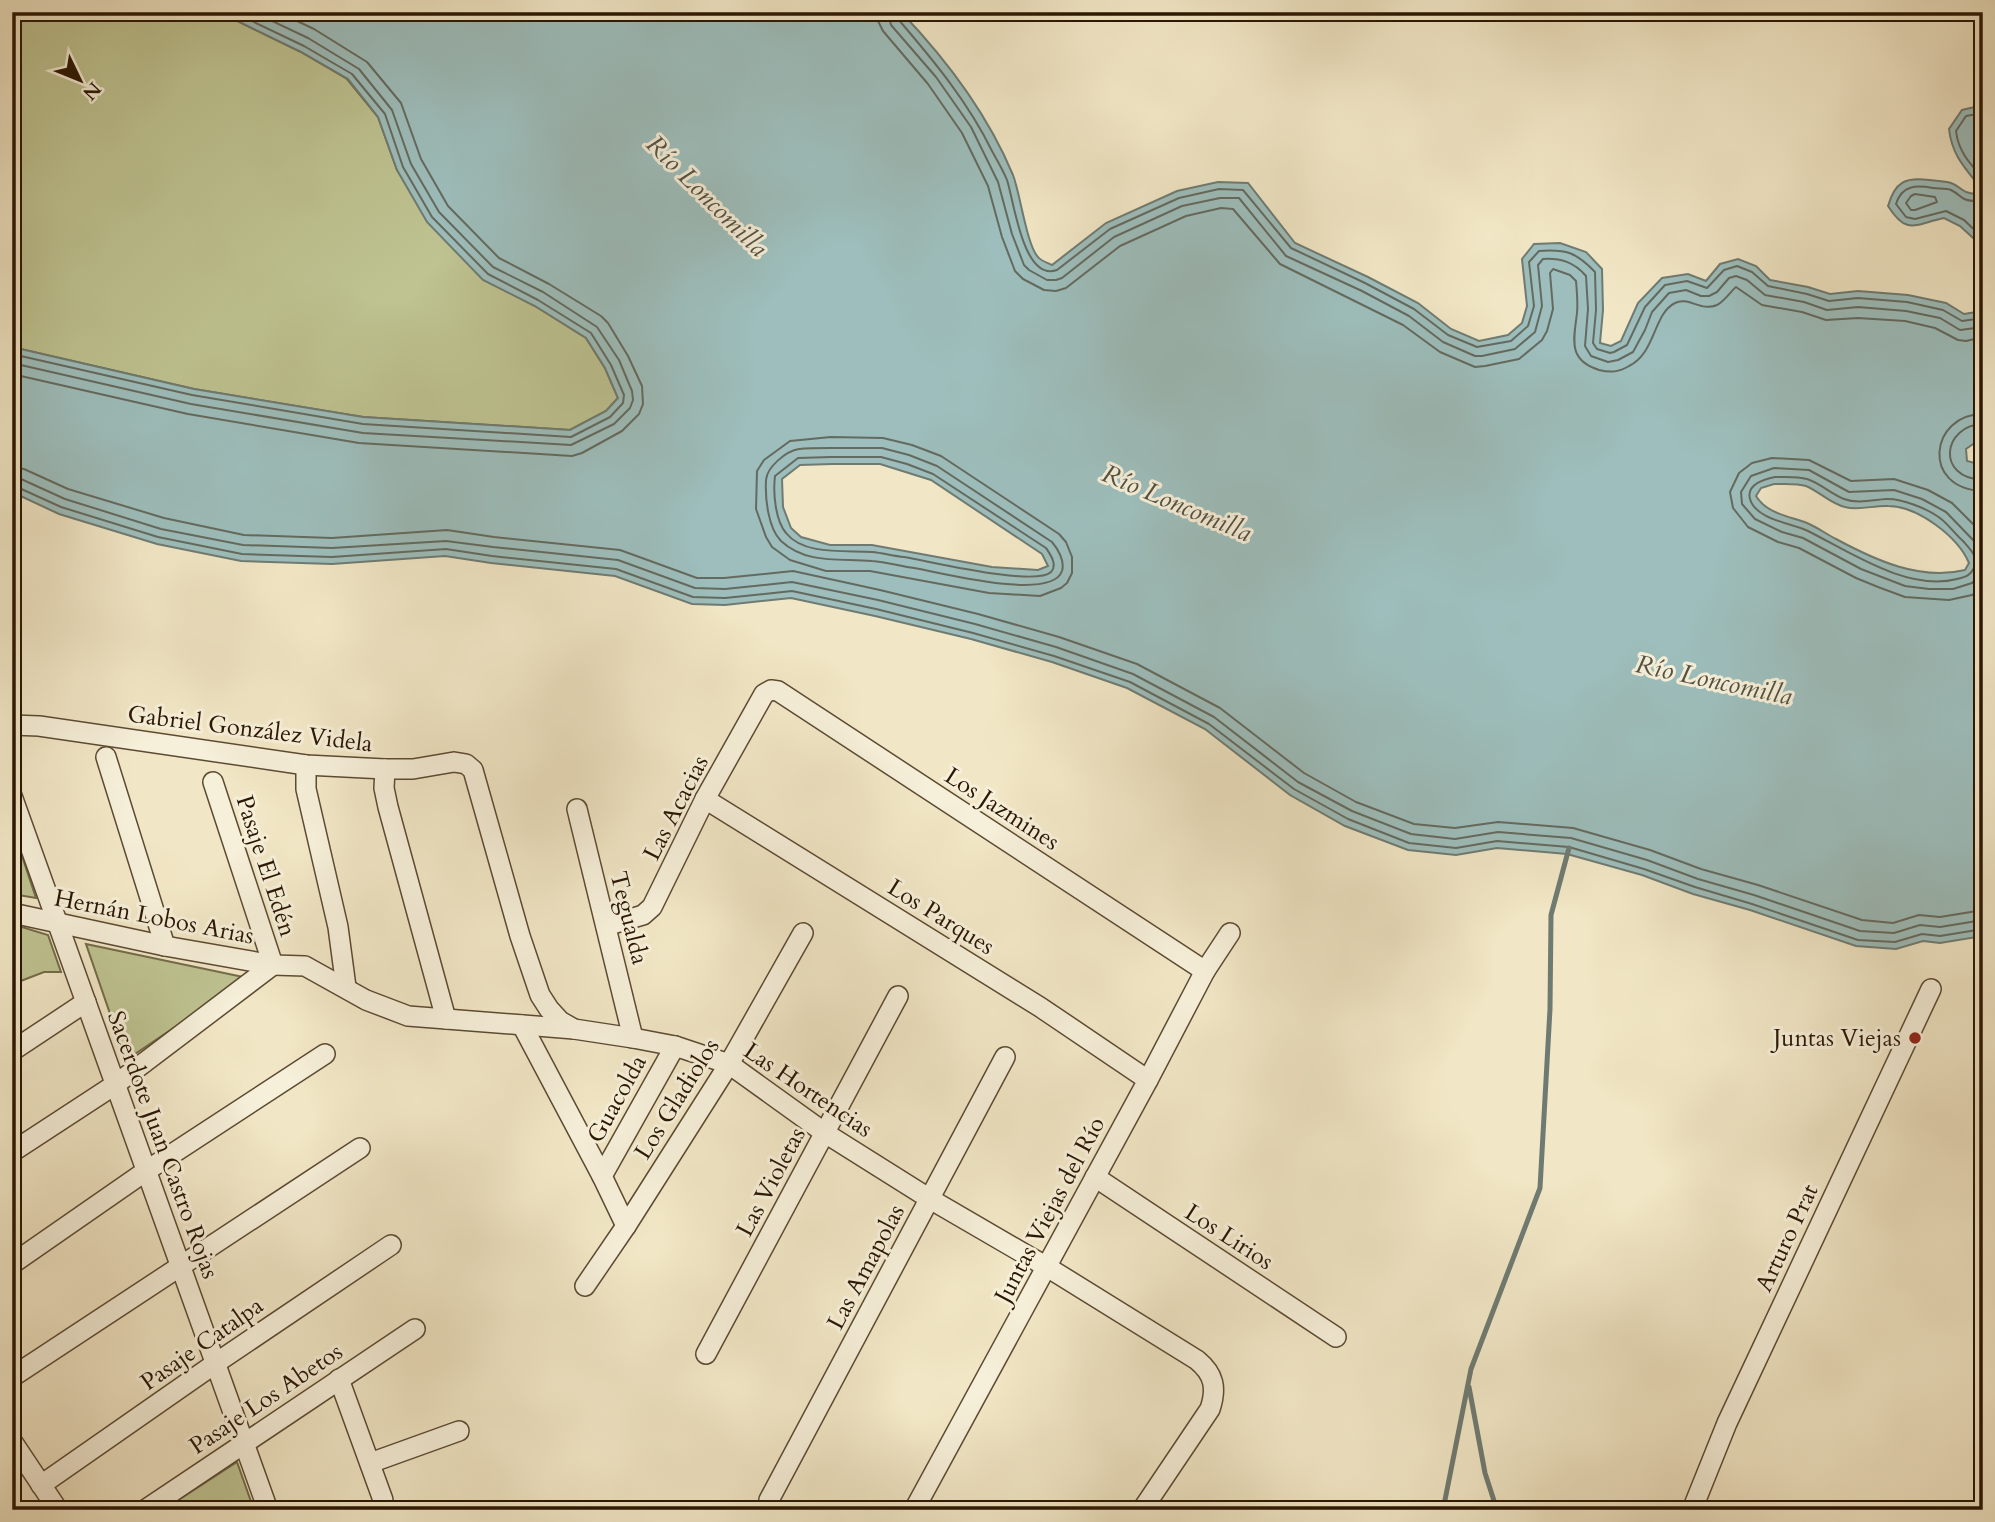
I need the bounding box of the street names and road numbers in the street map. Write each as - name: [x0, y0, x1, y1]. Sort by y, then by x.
- street label: Gabriel González Videla: [126, 698, 375, 760]
- street label: Las Acacias: [635, 750, 717, 866]
- street label: Los Jazmines: [938, 760, 1066, 858]
- street label: Pasaje El Edén: [228, 791, 304, 941]
- street label: Tegualda: [602, 868, 657, 969]
- street label: Los Parques: [881, 871, 1001, 963]
- street label: Hernán Lobos Arias: [51, 881, 257, 953]
- street label: Sacerdote Juan Castro Rojas: [99, 1007, 227, 1283]
- street label: Los Gladiolos: [627, 1032, 727, 1166]
- street label: Las Hortencias: [737, 1035, 879, 1145]
- street label: Guacolda: [579, 1049, 655, 1149]
- street label: Juntas Viejas del Río: [985, 1111, 1113, 1312]
- street label: Las Violetas: [728, 1121, 814, 1243]
- street label: Arturo Prat: [1748, 1178, 1827, 1297]
- street label: Los Lirios: [1178, 1196, 1280, 1278]
- street label: Las Amapolas: [819, 1199, 913, 1335]
- street label: Pasaje Catalpa: [134, 1289, 271, 1399]
- street label: Pasaje Los Abetos: [183, 1335, 349, 1463]

